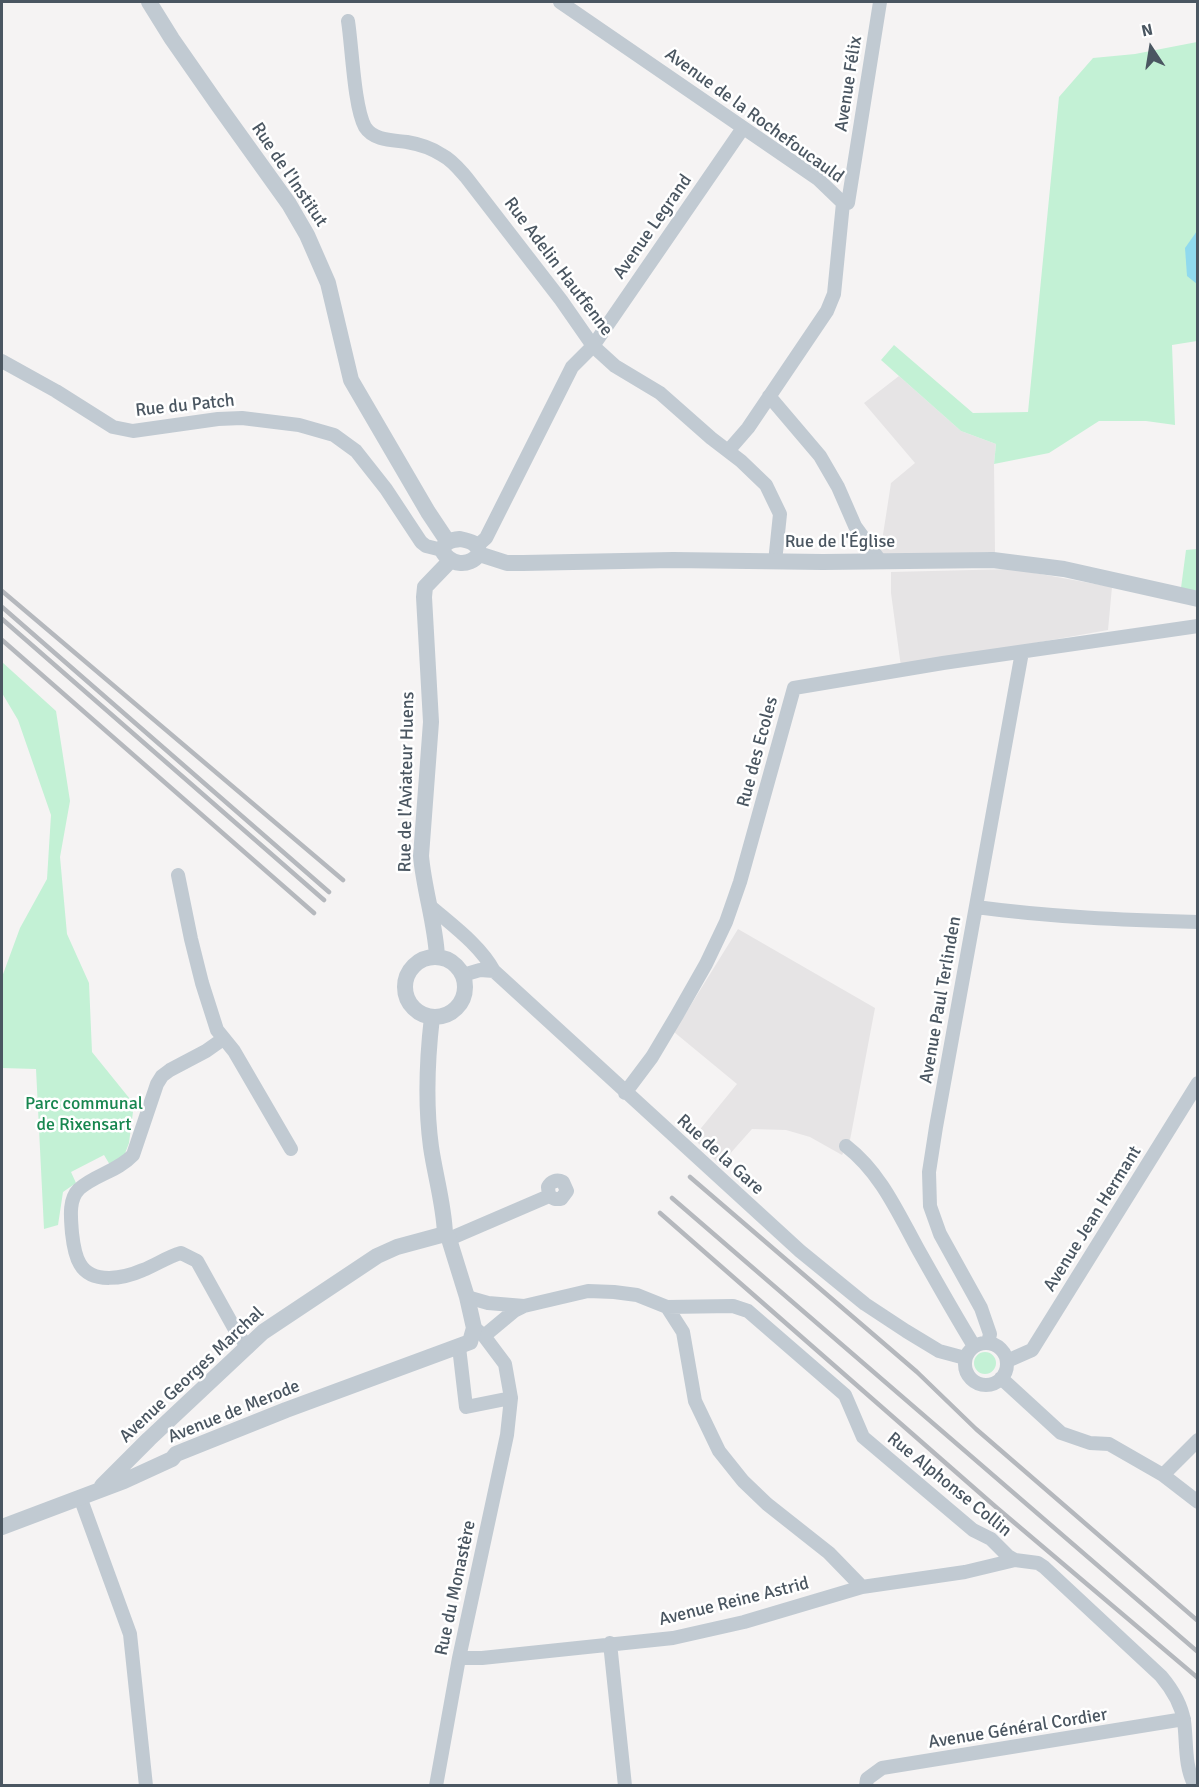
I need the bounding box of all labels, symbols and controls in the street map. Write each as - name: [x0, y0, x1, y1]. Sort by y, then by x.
- north arrow: [1121, 18, 1181, 78]
- text: N: [1140, 19, 1155, 41]
- street label: Avenue Félix: [831, 35, 867, 133]
- street label: Avenue de la Rochefoucauld: [660, 44, 848, 188]
- street label: Rue de l'Institut: [246, 119, 332, 231]
- street label: Avenue Legrand: [609, 171, 697, 283]
- street label: Rue Adelin Hautfenne: [499, 194, 617, 340]
- street label: Rue du Patch: [134, 390, 236, 422]
- street label: Rue de l'Église: [785, 531, 895, 553]
- street label: Rue de l'Aviateur Huens: [395, 691, 419, 873]
- street label: Rue des Ecoles: [733, 694, 783, 810]
- street label: Avenue Paul Terlinden: [916, 915, 966, 1085]
- park label: Parc communal de Rixensart: [25, 1093, 143, 1136]
- street label: Rue de la Gare: [672, 1110, 768, 1200]
- street label: Avenue Jean Hermant: [1039, 1142, 1147, 1296]
- street label: Avenue Georges Marchal: [115, 1302, 269, 1448]
- street label: Avenue de Merode: [165, 1376, 303, 1448]
- street label: Rue Alphonse Collin: [882, 1428, 1016, 1542]
- street label: Rue du Monastère: [431, 1518, 481, 1658]
- street label: Avenue Reine Astrid: [657, 1573, 811, 1631]
- street label: Avenue Général Cordier: [927, 1704, 1109, 1754]

